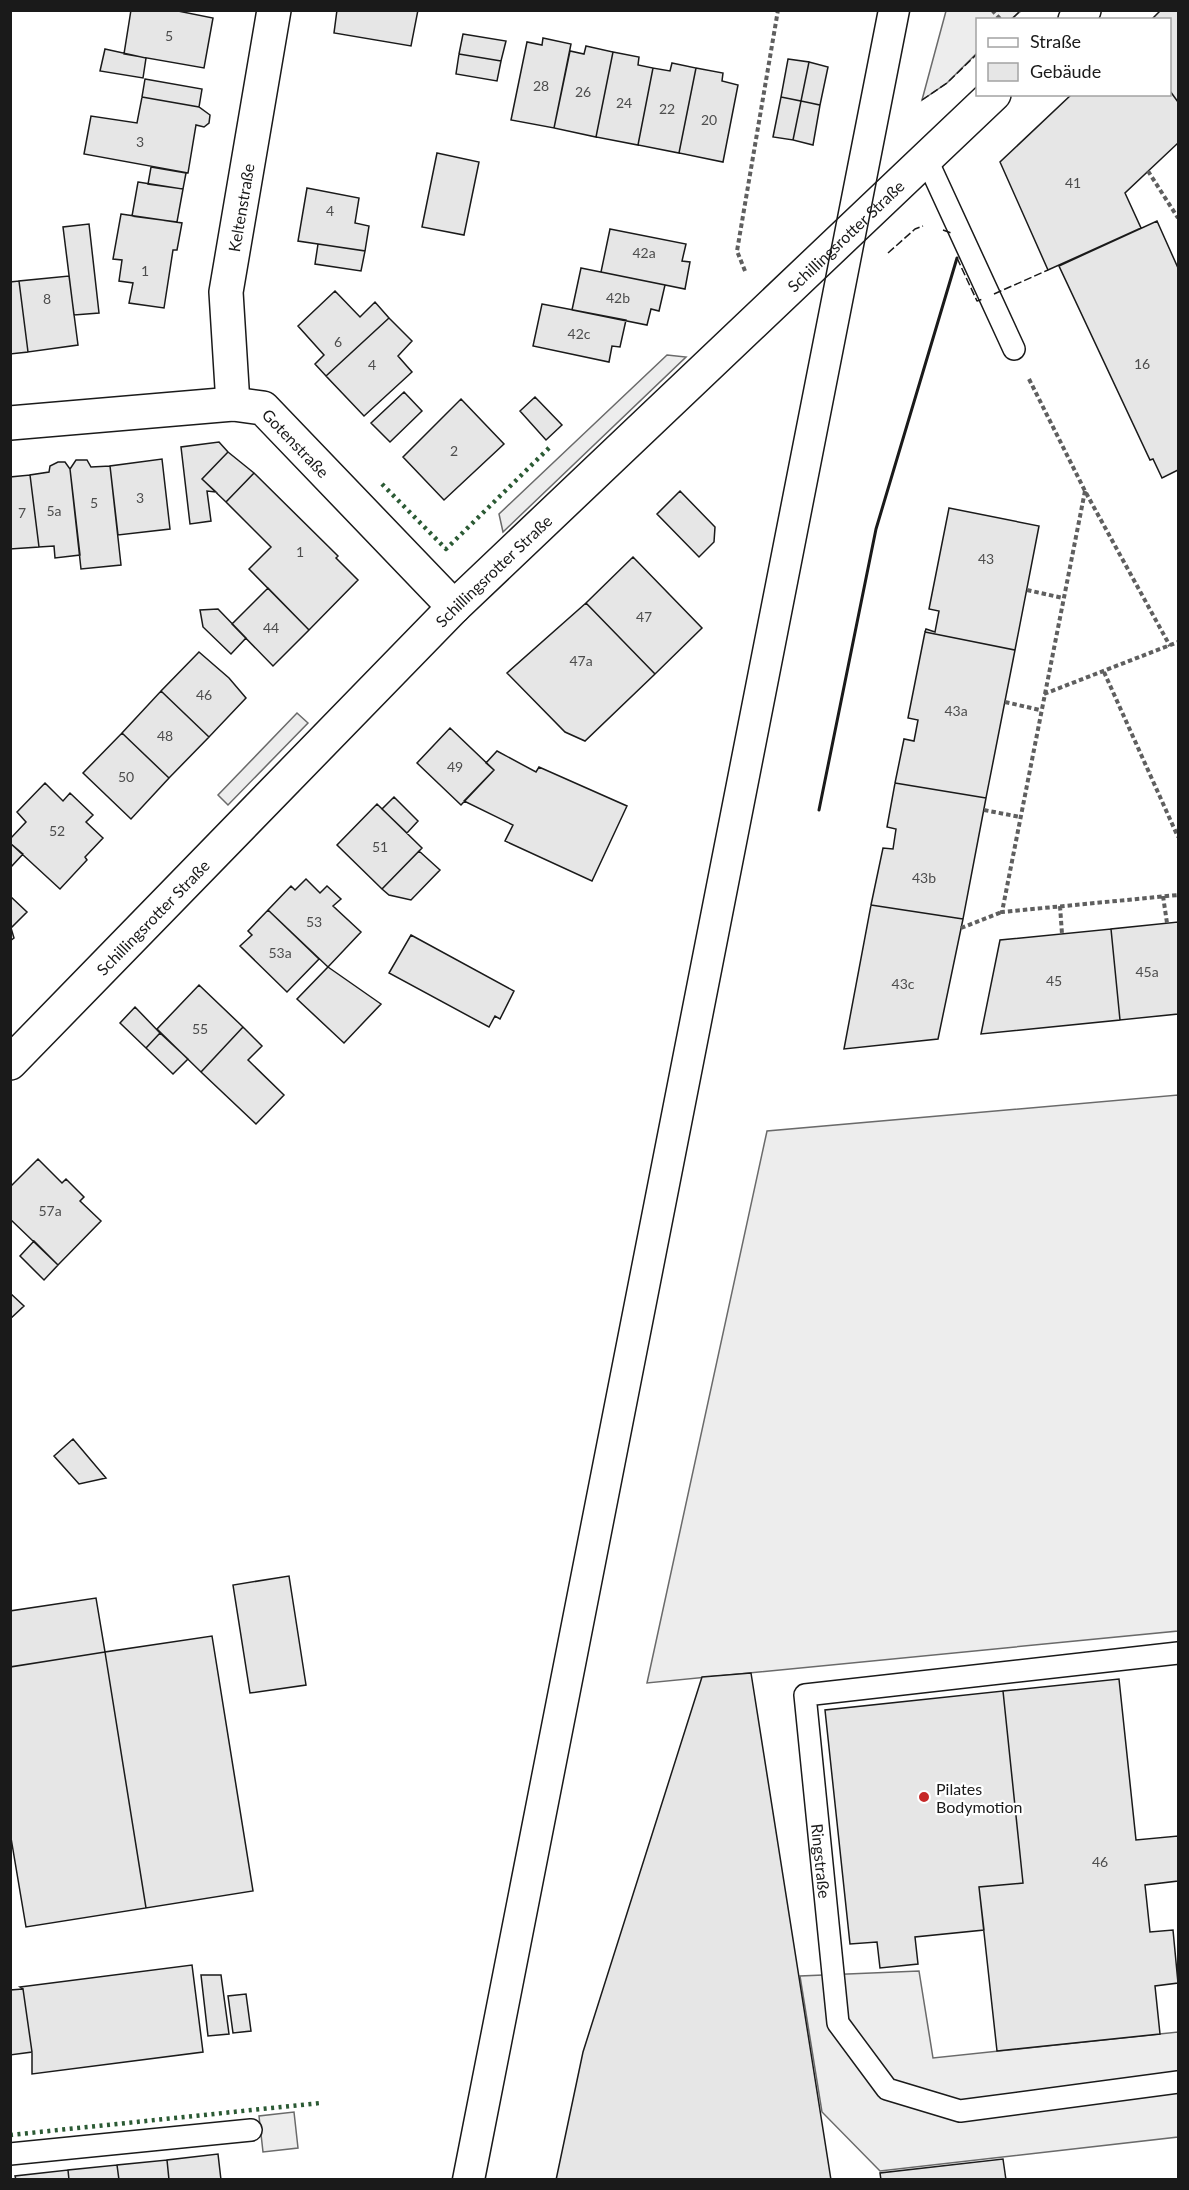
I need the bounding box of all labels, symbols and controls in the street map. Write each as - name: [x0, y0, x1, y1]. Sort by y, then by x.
- legend: [976, 18, 1171, 96]
- house number: 5: [165, 27, 173, 44]
- text: Straße: [1030, 30, 1081, 52]
- text: Gebäude: [1030, 60, 1101, 82]
- house number: 28: [533, 77, 549, 94]
- house number: 26: [575, 83, 591, 100]
- house number: 24: [616, 94, 632, 111]
- house number: 22: [659, 100, 675, 117]
- house number: 20: [701, 111, 717, 128]
- house number: 3: [136, 133, 144, 150]
- street label: Keltenstraße: [224, 162, 257, 253]
- house number: 41: [1065, 174, 1081, 191]
- street label: Schillingsrotter Straße: [783, 176, 907, 295]
- house number: 4: [326, 202, 334, 219]
- house number: 42a: [632, 244, 656, 261]
- house number: 1: [141, 262, 149, 279]
- house number: 42b: [606, 289, 630, 306]
- house number: 8: [43, 290, 51, 307]
- house number: 42c: [568, 325, 591, 342]
- house number: 6: [334, 333, 342, 350]
- house number: 16: [1134, 355, 1150, 372]
- house number: 4: [368, 356, 376, 373]
- street label: Gotenstraße: [259, 404, 333, 481]
- house number: 2: [450, 442, 458, 459]
- house number: 3: [136, 489, 144, 506]
- house number: 5: [90, 494, 98, 511]
- house number: 5a: [46, 502, 62, 519]
- house number: 7: [18, 504, 26, 521]
- street label: Schillingsrotter Straße: [431, 510, 555, 630]
- house number: 1: [296, 543, 304, 560]
- house number: 43: [978, 550, 994, 567]
- house number: 47: [636, 608, 652, 625]
- house number: 44: [263, 619, 279, 636]
- house number: 47a: [569, 652, 593, 669]
- house number: 46: [196, 686, 212, 703]
- house number: 43a: [944, 702, 968, 719]
- house number: 48: [157, 727, 173, 744]
- house number: 49: [447, 758, 463, 775]
- house number: 50: [118, 768, 134, 785]
- house number: 52: [49, 822, 65, 839]
- house number: 51: [372, 838, 388, 855]
- street label: Schillingsrotter Straße: [92, 855, 213, 978]
- house number: 43b: [912, 869, 936, 886]
- house number: 53: [306, 913, 322, 930]
- house number: 53a: [268, 944, 292, 961]
- house number: 45a: [1135, 963, 1159, 980]
- house number: 45: [1046, 972, 1062, 989]
- house number: 43c: [892, 975, 915, 992]
- house number: 55: [192, 1020, 208, 1037]
- house number: 57a: [38, 1202, 62, 1219]
- place label: Pilates Bodymotion: [936, 1779, 1022, 1816]
- marker: Pilates Bodymotion: [917, 1790, 931, 1804]
- street label: Ringstraße: [808, 1822, 835, 1899]
- house number: 46: [1092, 1853, 1108, 1870]

